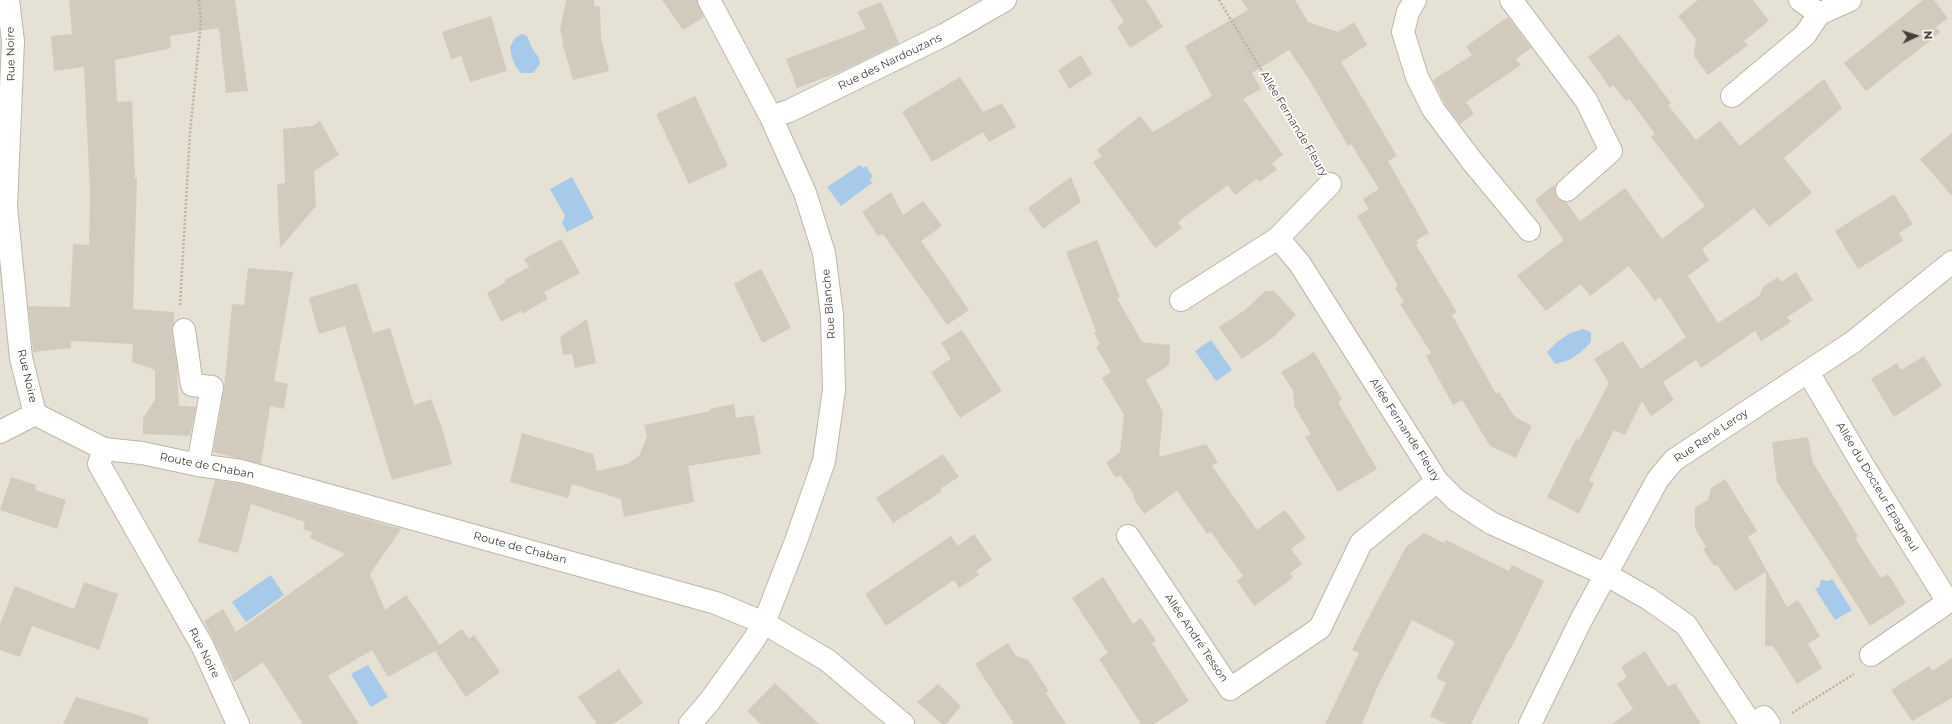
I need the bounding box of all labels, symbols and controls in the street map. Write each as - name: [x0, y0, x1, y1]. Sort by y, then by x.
- north arrow: [1896, 16, 1936, 56]
- street label: Rue Noire: [4, 27, 18, 81]
- text: N: [1921, 30, 1935, 40]
- street label: Rue des Nardouzans: [836, 31, 944, 93]
- street label: Allée Fernande Fleury: [1257, 69, 1331, 179]
- street label: Rue Blanche: [819, 268, 839, 340]
- street label: Rue Noire: [14, 348, 40, 404]
- street label: Allée Fernande Fleury: [1367, 376, 1443, 484]
- street label: Rue René Leroy: [1671, 406, 1751, 466]
- street label: Allée du Docteur Epagneul: [1833, 420, 1921, 554]
- street label: Route de Chaban: [159, 450, 255, 482]
- street label: Route de Chaban: [472, 529, 568, 567]
- street label: Allée André Tesson: [1161, 591, 1231, 685]
- street label: Rue Noire: [186, 626, 222, 680]

